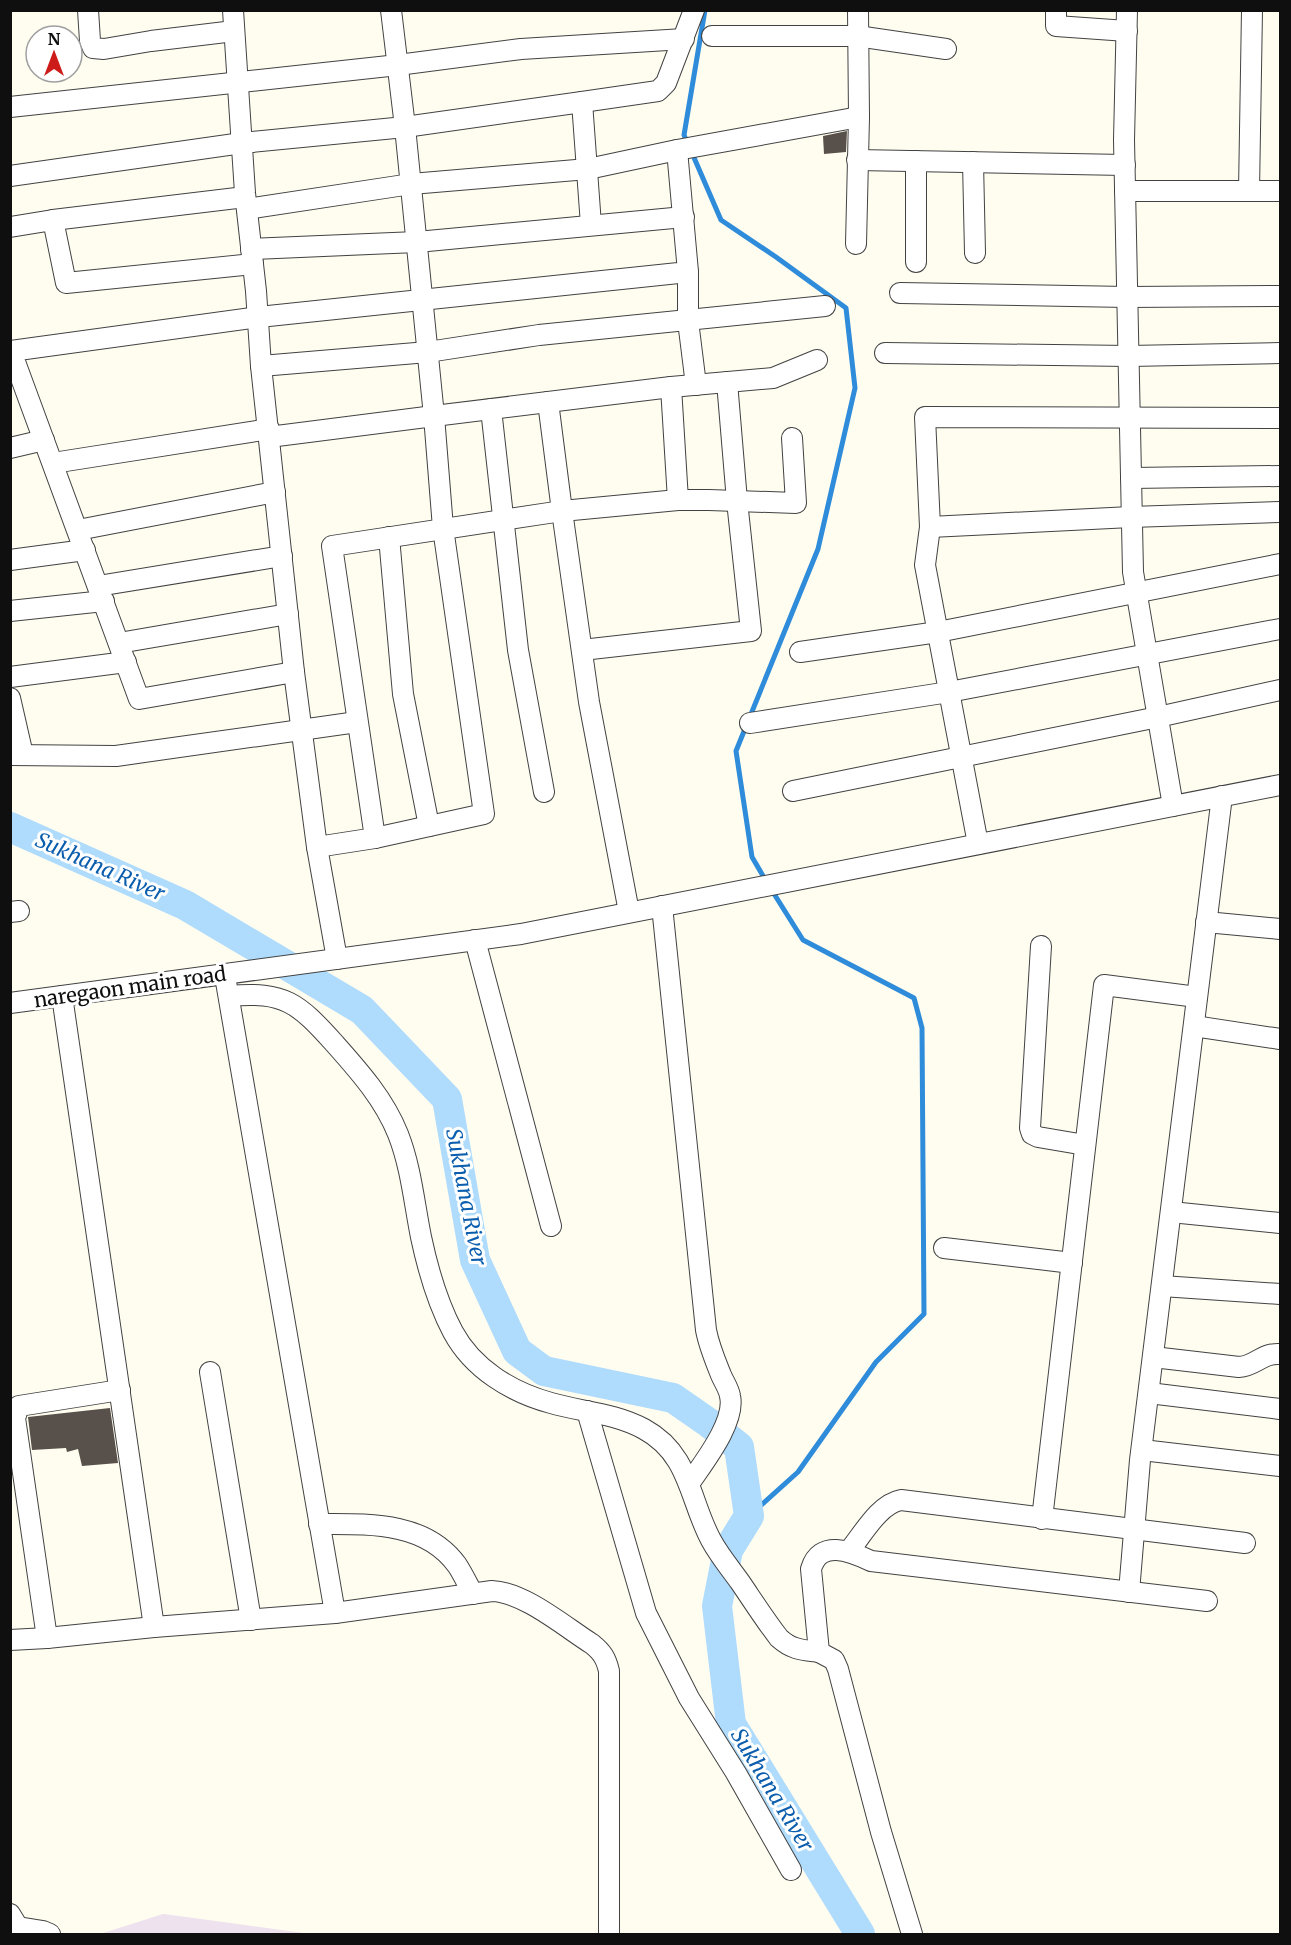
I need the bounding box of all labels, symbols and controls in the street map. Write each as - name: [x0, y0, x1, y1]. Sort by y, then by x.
- north arrow: [24, 24, 84, 84]
- text: N: [48, 29, 61, 49]
- water label: Sukhana River: [31, 826, 169, 907]
- street label: naregaon main road: [32, 961, 228, 1012]
- water label: Sukhana River: [440, 1126, 493, 1268]
- water label: Sukhana River: [725, 1723, 820, 1856]

